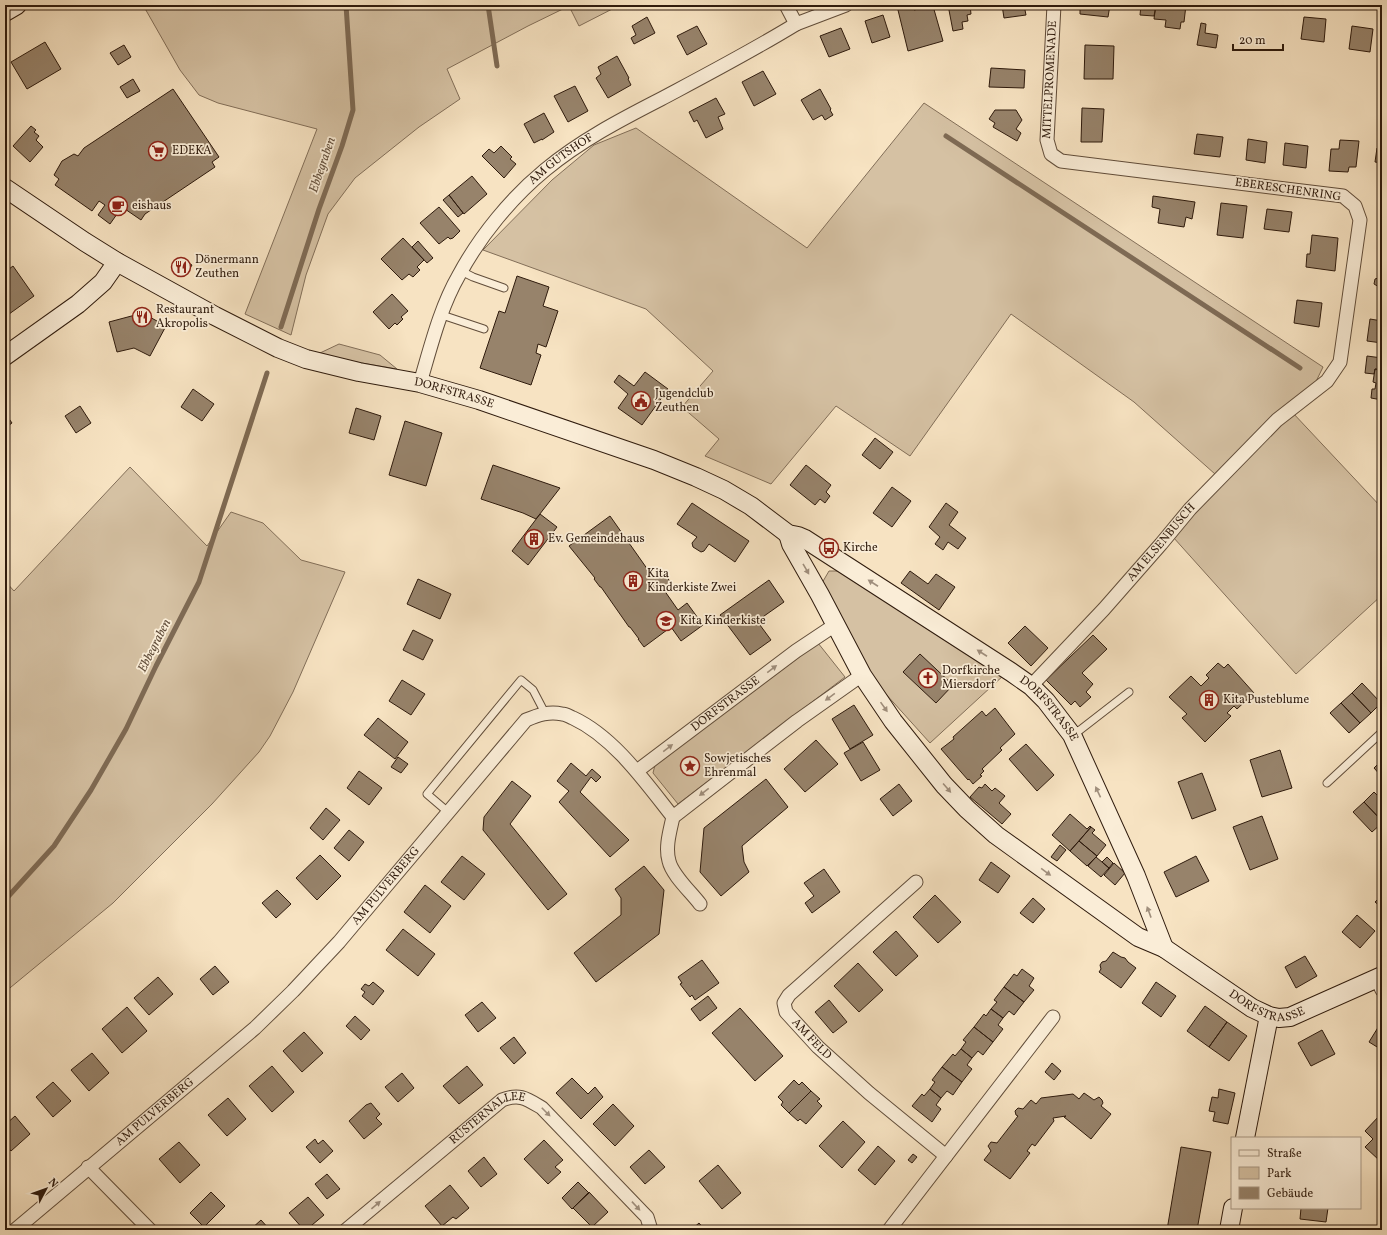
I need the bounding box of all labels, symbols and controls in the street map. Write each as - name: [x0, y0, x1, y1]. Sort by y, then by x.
- street label: MITTELPROMENADE: [1039, 20, 1061, 139]
- scale bar: [1233, 26, 1283, 52]
- text: 20 m: [1239, 33, 1266, 49]
- street label: AM GUTSHOF: [525, 130, 597, 188]
- water label: Ebbegraben: [305, 135, 341, 195]
- supermarket icon: EDEKA: [147, 140, 169, 162]
- place label: EDEKA: [172, 143, 212, 159]
- street label: EBERESCHENRING: [1234, 175, 1342, 205]
- cafe icon: eishaus: [107, 195, 129, 217]
- place label: eishaus: [132, 198, 171, 214]
- place label: Dönermann Zeuthen: [195, 252, 259, 282]
- restaurant icon: Dönermann Zeuthen: [170, 256, 192, 278]
- place label: Restaurant Akropolis: [156, 302, 214, 332]
- restaurant icon: Restaurant Akropolis: [131, 306, 153, 328]
- street label: DORFSTRASSE: [413, 374, 496, 413]
- place label: Jugendclub Zeuthen: [655, 386, 714, 416]
- public building icon: Jugendclub Zeuthen: [630, 390, 652, 412]
- street label: AM ELSENBUSCH: [1124, 500, 1199, 585]
- building icon: Ev. Gemeindehaus: [523, 528, 545, 550]
- place label: Ev. Gemeindehaus: [548, 531, 645, 547]
- bus stop icon: Kirche: [818, 537, 840, 559]
- place label: Kirche: [843, 540, 878, 556]
- one-way arrow: [802, 563, 809, 575]
- place label: Kita Kinderkiste Zwei: [647, 566, 737, 596]
- building icon: Kita Kinderkiste Zwei: [622, 570, 644, 592]
- one-way arrow: [867, 579, 879, 586]
- school or university icon: Kita Kinderkiste: [655, 610, 677, 632]
- place label: Kita Kinderkiste: [680, 613, 766, 629]
- water label: Ebbegraben: [134, 616, 176, 676]
- one-way arrow: [976, 650, 988, 657]
- place label: Dorfkirche Miersdorf: [942, 663, 1000, 693]
- one-way arrow: [766, 665, 777, 673]
- church icon: Dorfkirche Miersdorf: [917, 667, 939, 689]
- street label: DORFSTRASSE: [1016, 672, 1082, 744]
- street label: DORFSTRASSE: [688, 673, 763, 735]
- building icon: Kita Pusteblume: [1198, 689, 1220, 711]
- place label: Kita Pusteblume: [1223, 692, 1309, 708]
- one-way arrow: [825, 693, 835, 701]
- one-way arrow: [880, 702, 888, 712]
- one-way arrow: [662, 743, 673, 752]
- place label: Sowjetisches Ehrenmal: [704, 751, 771, 781]
- place icon: Sowjetisches Ehrenmal: [679, 755, 701, 777]
- one-way arrow: [943, 783, 952, 794]
- one-way arrow: [1095, 786, 1101, 798]
- one-way arrow: [699, 788, 709, 797]
- street label: AM PULVERBERG: [348, 843, 424, 929]
- one-way arrow: [1041, 868, 1052, 876]
- one-way arrow: [1146, 905, 1152, 917]
- street label: DORFSTRASSE: [1225, 986, 1308, 1026]
- street label: AM FELD: [788, 1015, 835, 1064]
- street label: AM PULVERBERG: [112, 1074, 198, 1150]
- street label: RÜSTERNALLEE: [446, 1089, 527, 1148]
- one-way arrow: [541, 1107, 551, 1117]
- legend: [1231, 1137, 1361, 1209]
- text: Straße: [1267, 1146, 1302, 1162]
- text: Park: [1267, 1166, 1292, 1182]
- north arrow: [26, 1169, 66, 1209]
- text: N: [44, 1175, 61, 1191]
- text: Gebäude: [1267, 1186, 1314, 1202]
- one-way arrow: [370, 1201, 381, 1210]
- one-way arrow: [631, 1201, 641, 1211]

